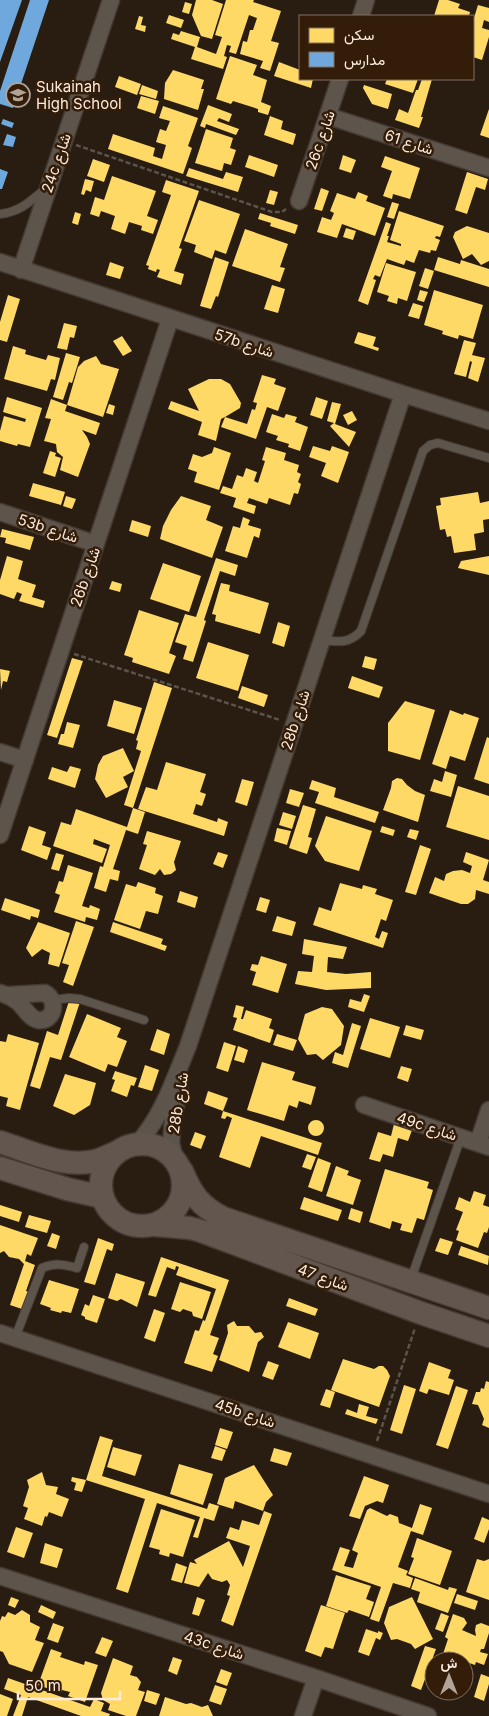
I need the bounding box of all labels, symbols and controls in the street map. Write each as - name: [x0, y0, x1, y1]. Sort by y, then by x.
- legend: [299, 15, 474, 80]
- text: سكن: [344, 25, 374, 45]
- text: مدارس: [344, 50, 385, 70]
- place label: Sukainah High School: [36, 77, 122, 113]
- school or university icon: Sukainah High School: [5, 82, 31, 108]
- street label: 26c شارع: [301, 108, 341, 173]
- street label: شارع 61: [382, 125, 436, 161]
- street label: 24c شارع: [37, 131, 77, 196]
- street label: 57b شارع: [211, 325, 276, 363]
- street label: 53b شارع: [15, 509, 81, 549]
- street label: 26b شارع: [66, 544, 106, 610]
- street label: 28b شارع: [276, 687, 316, 753]
- street label: 28b شارع: [164, 1071, 194, 1135]
- street label: 49c شارع: [394, 1107, 460, 1147]
- street label: شارع 47: [294, 1259, 351, 1297]
- street label: 45b شارع: [212, 1394, 278, 1434]
- street label: 43c شارع: [181, 1626, 247, 1666]
- north arrow: [424, 1651, 474, 1701]
- text: ش: [441, 1654, 458, 1672]
- scale bar: [18, 1668, 120, 1700]
- text: 50 m: [25, 1676, 61, 1695]

